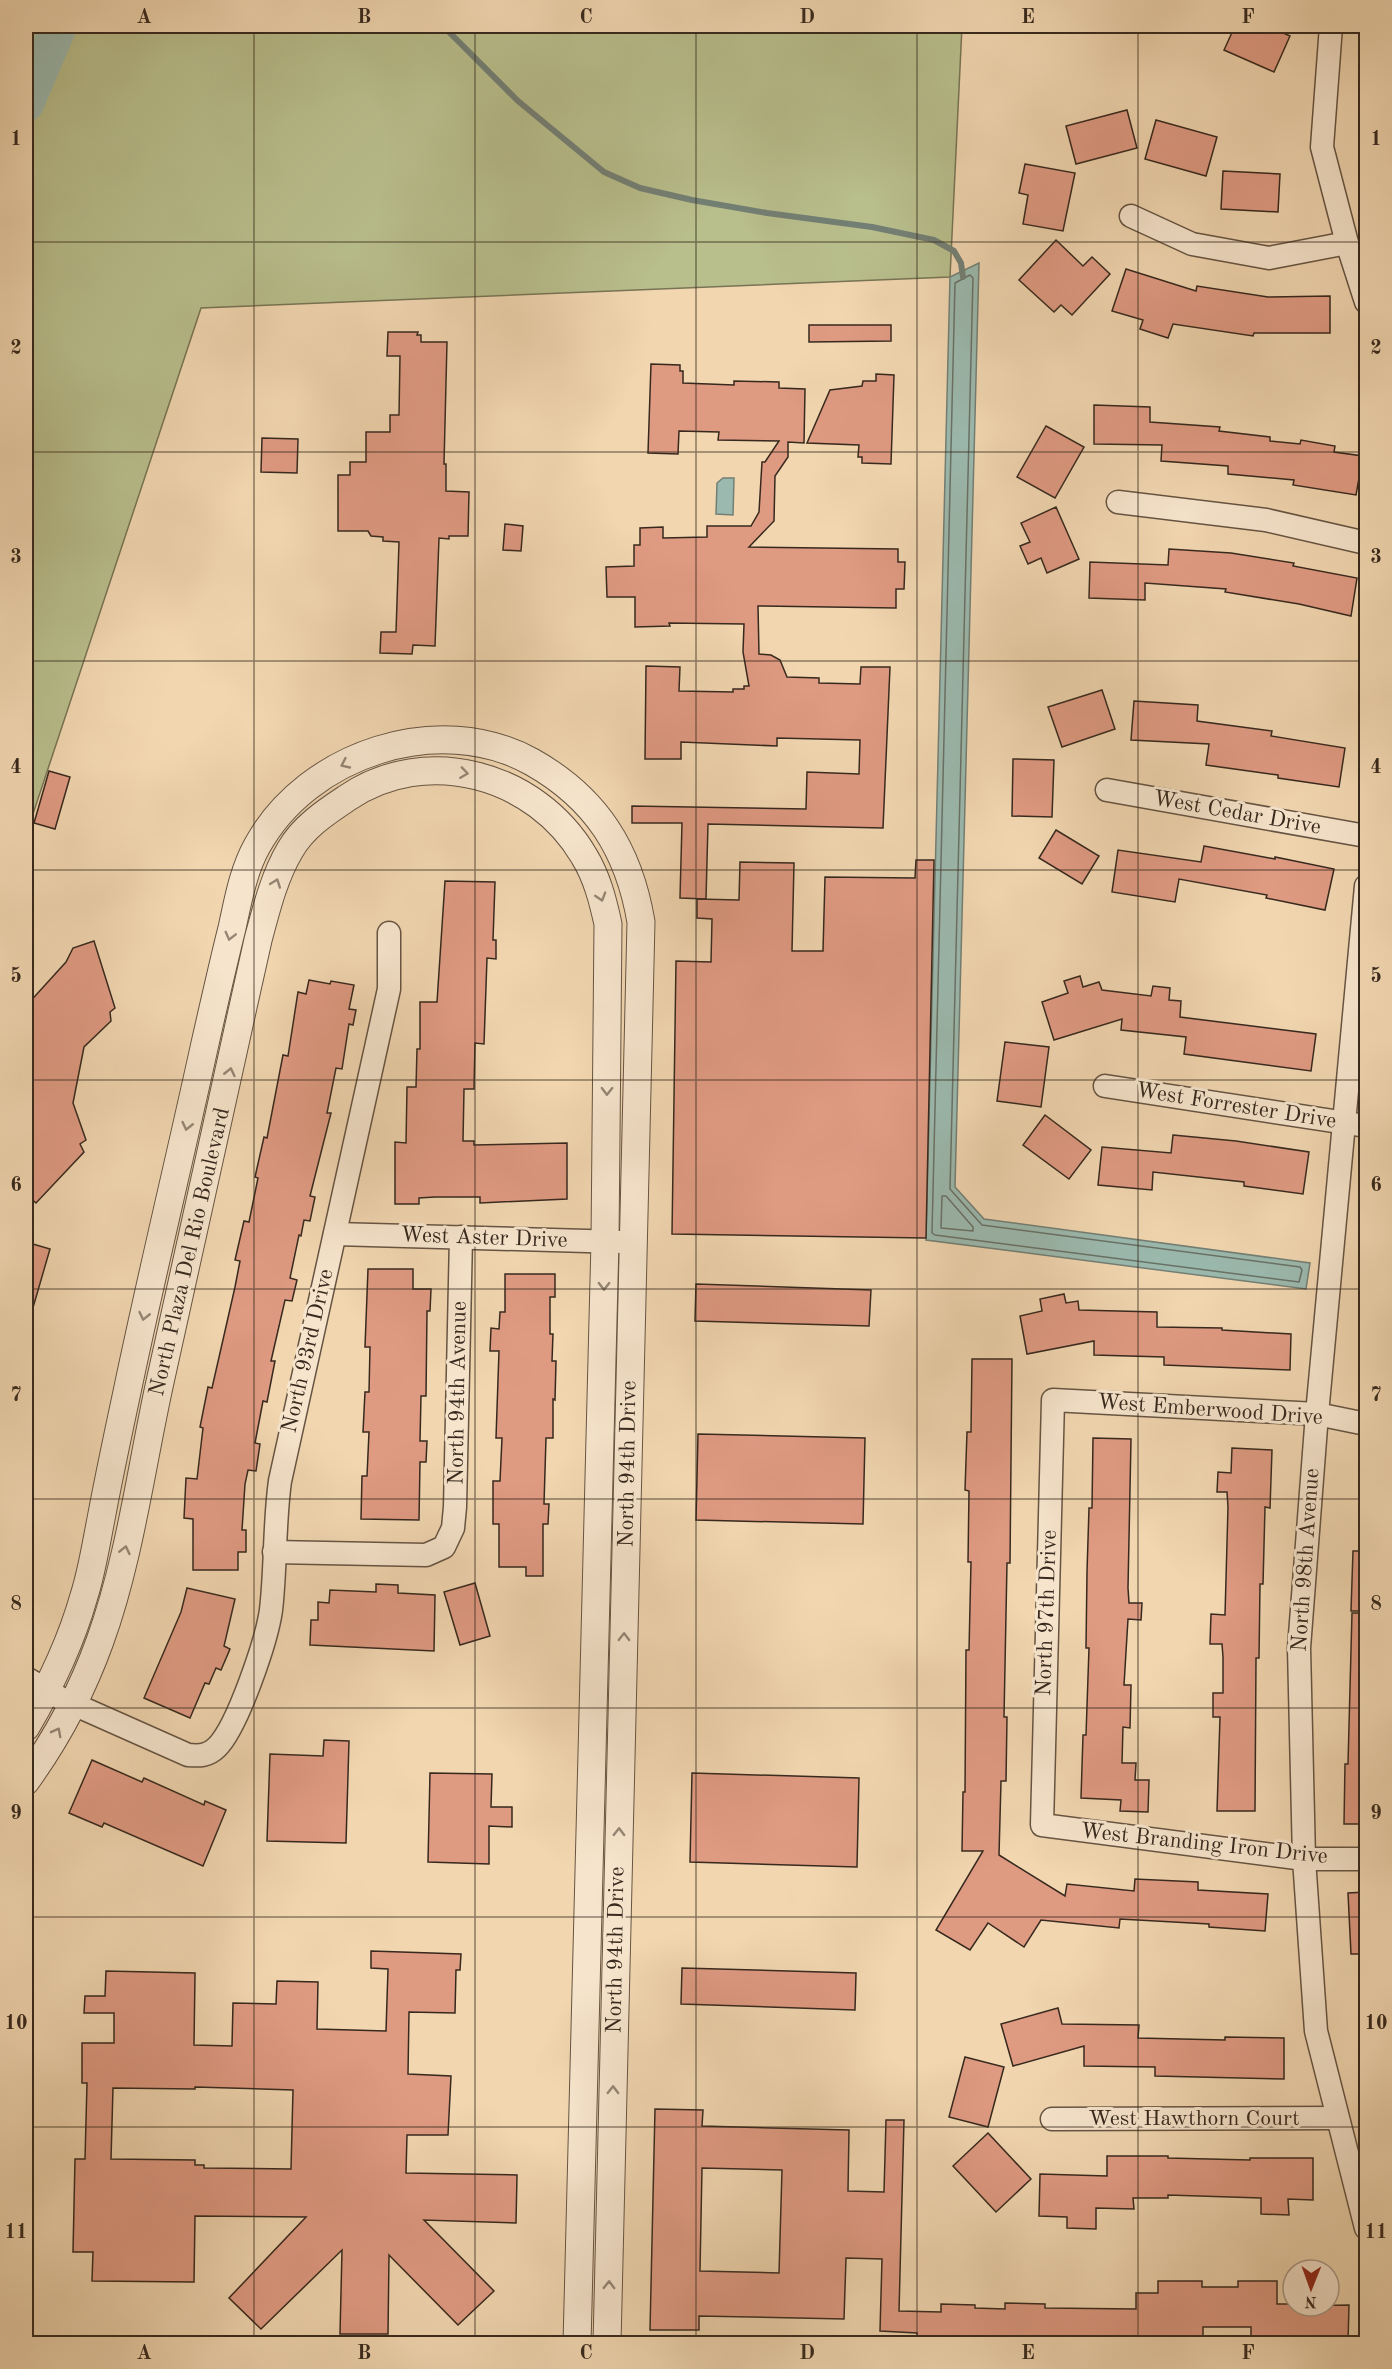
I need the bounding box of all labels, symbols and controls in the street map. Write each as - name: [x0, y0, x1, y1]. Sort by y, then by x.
- text: A: [136, 8, 152, 28]
- text: B: [357, 8, 371, 28]
- text: C: [579, 8, 593, 28]
- text: D: [799, 8, 815, 28]
- text: E: [1021, 8, 1035, 28]
- text: F: [1241, 8, 1255, 28]
- text: 1: [10, 130, 22, 150]
- text: 1: [1370, 130, 1382, 150]
- text: 2: [10, 339, 22, 359]
- text: 2: [1370, 339, 1382, 359]
- text: 3: [10, 548, 22, 568]
- text: 3: [1370, 548, 1382, 568]
- one-way arrow: [341, 757, 352, 769]
- text: 4: [10, 758, 22, 778]
- text: 4: [1370, 758, 1382, 778]
- one-way arrow: [460, 766, 469, 779]
- street label: West Cedar Drive: [1151, 787, 1323, 839]
- one-way arrow: [268, 878, 281, 889]
- one-way arrow: [594, 891, 606, 902]
- one-way arrow: [224, 930, 237, 940]
- text: 5: [10, 966, 22, 987]
- text: 5: [1370, 966, 1382, 987]
- one-way arrow: [222, 1067, 235, 1077]
- street label: West Forrester Drive: [1134, 1079, 1338, 1133]
- one-way arrow: [600, 1086, 613, 1095]
- street label: North Plaza Del Rio Boulevard: [146, 1106, 234, 1398]
- one-way arrow: [181, 1120, 194, 1130]
- text: 6: [10, 1176, 22, 1196]
- text: 6: [1370, 1176, 1382, 1196]
- street label: West Aster Drive: [400, 1224, 568, 1252]
- street label: North 93rd Drive: [278, 1267, 338, 1435]
- one-way arrow: [597, 1281, 610, 1290]
- street label: North 94th Avenue: [445, 1301, 471, 1485]
- one-way arrow: [139, 1311, 152, 1321]
- street label: North 94th Drive: [616, 1380, 640, 1548]
- text: 7: [10, 1386, 22, 1406]
- text: 7: [1370, 1386, 1382, 1406]
- street label: West Emberwood Drive: [1096, 1391, 1324, 1429]
- street label: North 98th Avenue: [1289, 1467, 1323, 1653]
- street label: North 97th Drive: [1033, 1529, 1061, 1697]
- one-way arrow: [117, 1545, 130, 1555]
- text: 8: [10, 1595, 22, 1615]
- text: 8: [1370, 1595, 1382, 1615]
- one-way arrow: [618, 1633, 630, 1642]
- one-way arrow: [50, 1727, 61, 1738]
- text: 9: [10, 1804, 22, 1824]
- text: 9: [1370, 1804, 1382, 1824]
- street label: West Branding Iron Drive: [1079, 1820, 1329, 1868]
- one-way arrow: [613, 1828, 625, 1837]
- street label: North 94th Drive: [604, 1866, 628, 2034]
- text: 10: [4, 2014, 28, 2034]
- text: 10: [1364, 2014, 1388, 2034]
- one-way arrow: [607, 2086, 620, 2095]
- street label: West Hawthorn Court: [1088, 2108, 1300, 2130]
- text: 11: [4, 2223, 28, 2243]
- text: 11: [1364, 2223, 1388, 2243]
- north arrow: [1281, 2258, 1341, 2318]
- one-way arrow: [602, 2281, 615, 2290]
- text: N: [1304, 2293, 1317, 2309]
- text: A: [136, 2344, 152, 2364]
- text: B: [357, 2344, 371, 2364]
- text: C: [579, 2344, 593, 2364]
- text: D: [799, 2344, 815, 2364]
- text: E: [1021, 2344, 1035, 2364]
- text: F: [1241, 2344, 1255, 2364]

